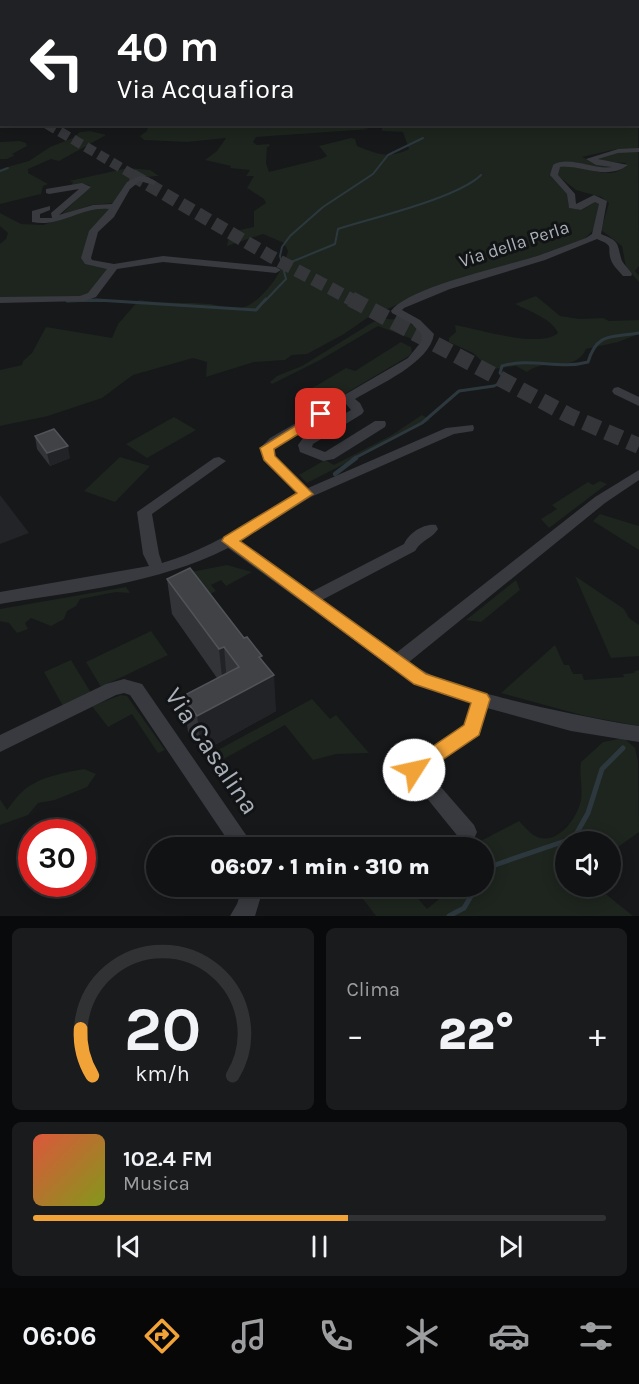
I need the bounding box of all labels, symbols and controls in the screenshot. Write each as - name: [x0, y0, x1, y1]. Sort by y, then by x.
- text: 40 m: [117, 22, 219, 72]
- icon: left: [18, 24, 96, 102]
- text: Via Acquafiora: [117, 73, 295, 105]
- street label: Via della Perla: [456, 216, 572, 272]
- pin: [295, 388, 346, 439]
- icon: arrive: [304, 397, 337, 430]
- street label: Via Casalina: [158, 682, 266, 820]
- position arrow: [382, 738, 446, 802]
- speed limit sign: 30: [18, 819, 96, 897]
- map controls: [555, 831, 621, 897]
- button: sound: [555, 831, 621, 897]
- text: 06:07 · 1 min · 310 m: [210, 854, 430, 880]
- text: Clima: [347, 978, 400, 1001]
- text: 20: [124, 993, 201, 1066]
- text: 22°: [438, 1008, 515, 1060]
- text: −: [347, 1016, 364, 1054]
- text: +: [589, 1016, 606, 1054]
- text: km/h: [136, 1061, 190, 1086]
- text: 102.4 FM: [123, 1146, 213, 1172]
- text: Musica: [123, 1172, 190, 1195]
- icon: previous: [112, 1230, 145, 1263]
- icon: pause: [303, 1230, 336, 1263]
- icon: next: [494, 1230, 527, 1263]
- icon: directions: [141, 1315, 183, 1357]
- icon: music: [228, 1315, 270, 1357]
- icon: phone: [315, 1315, 357, 1357]
- icon: climate: [401, 1315, 443, 1357]
- icon: car: [488, 1315, 530, 1357]
- icon: filters: [575, 1315, 617, 1357]
- text: 06:06: [22, 1320, 97, 1352]

